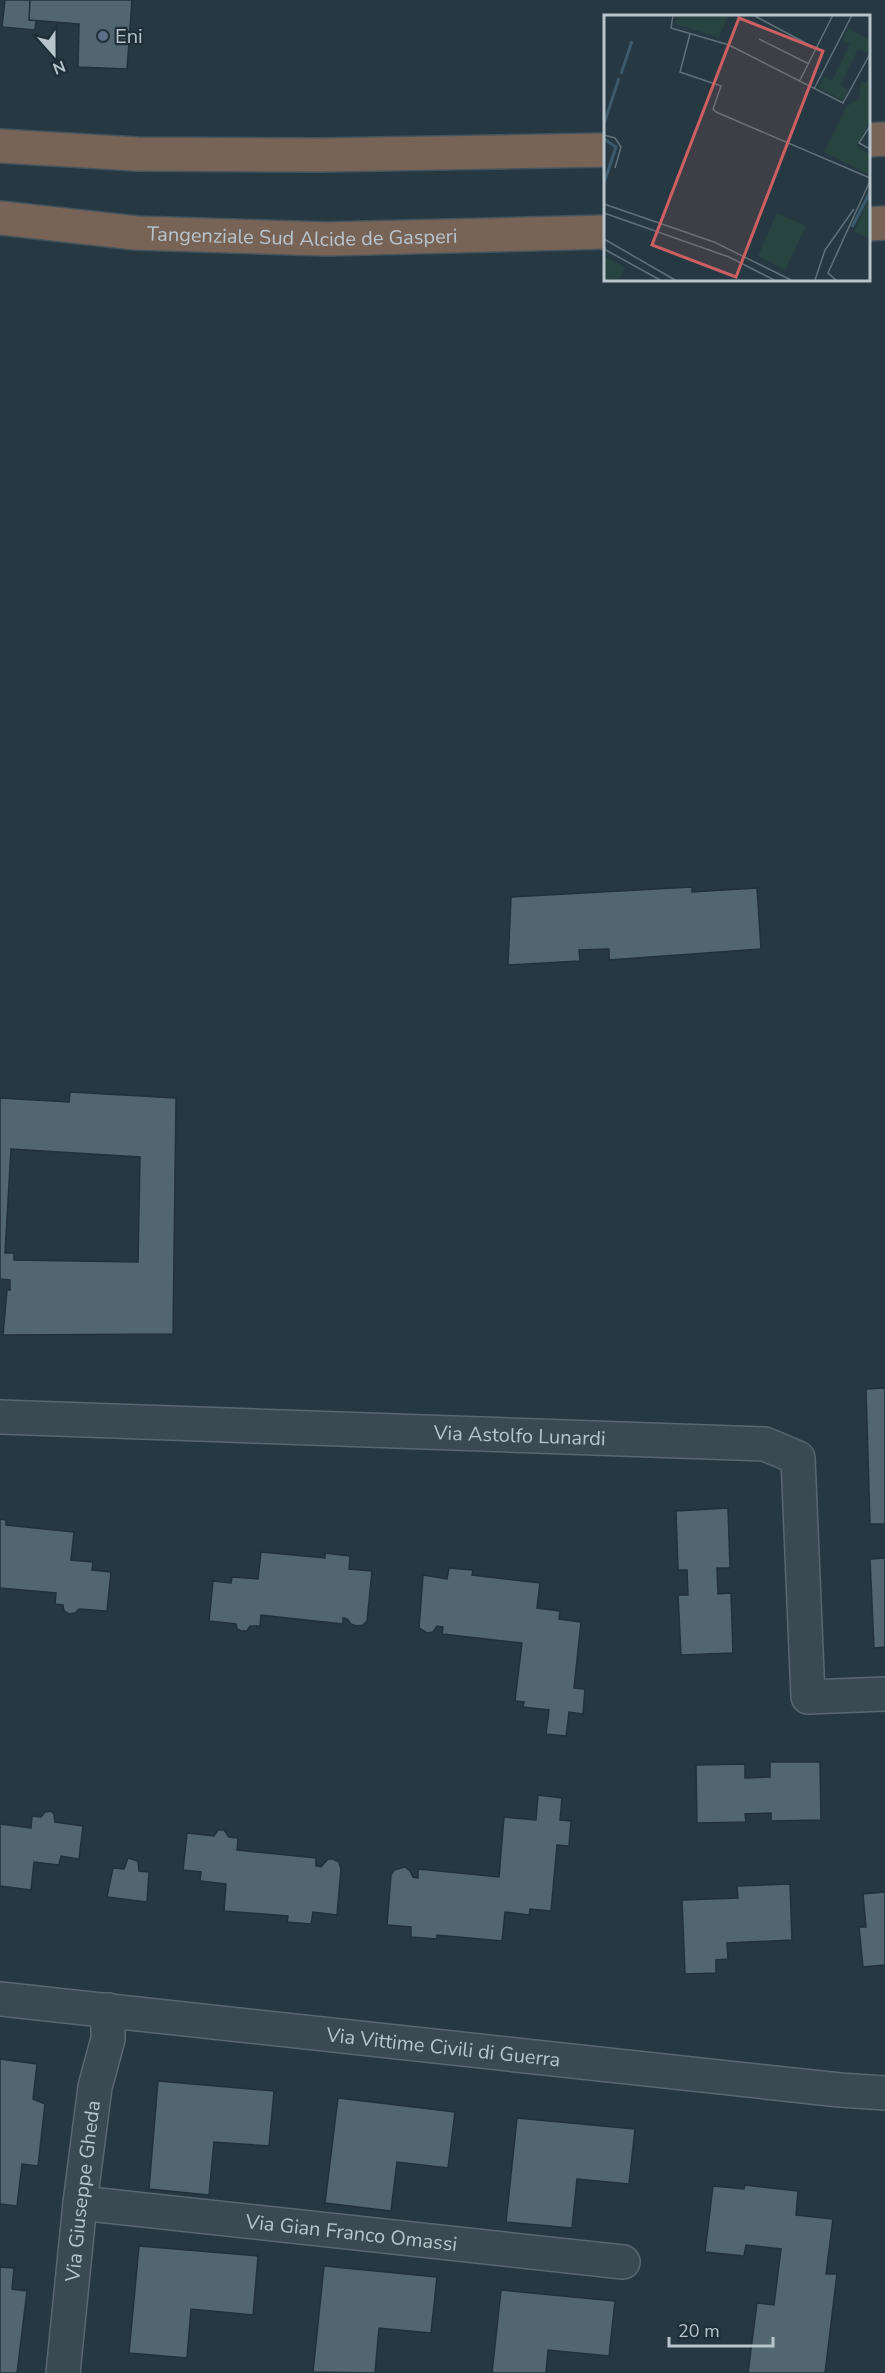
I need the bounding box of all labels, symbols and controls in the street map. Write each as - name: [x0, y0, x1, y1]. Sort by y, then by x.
- inset map: [604, 15, 870, 280]
- place label: Eni: [115, 23, 143, 50]
- north arrow: [24, 24, 84, 84]
- marker: Eni: [96, 29, 110, 43]
- text: N: [49, 55, 69, 79]
- street label: Tangenziale Sud Alcide de Gasperi: [146, 220, 458, 253]
- street label: Via Astolfo Lunardi: [432, 1419, 606, 1452]
- street label: Via Vittime Civili di Guerra: [324, 2021, 562, 2073]
- street label: Via Giuseppe Gheda: [59, 2099, 107, 2284]
- street label: Via Gian Franco Omassi: [243, 2207, 459, 2257]
- scale bar: [669, 2310, 772, 2348]
- text: 20 m: [678, 2319, 720, 2343]

